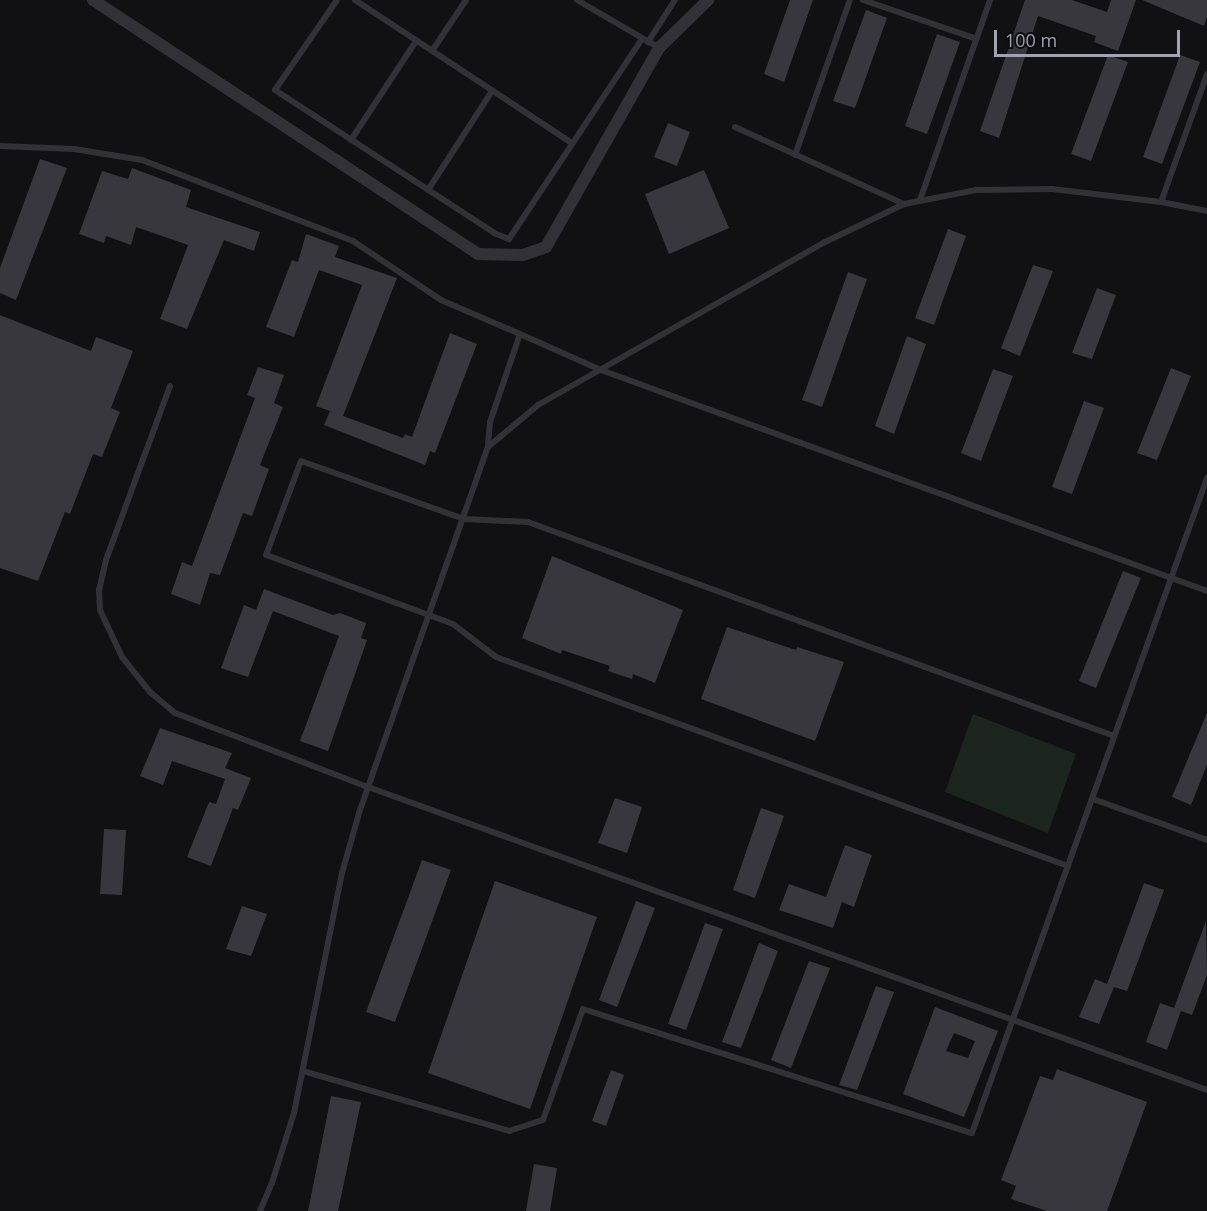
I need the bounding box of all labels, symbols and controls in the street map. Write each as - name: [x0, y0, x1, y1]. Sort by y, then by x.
- scale bar: [997, 18, 1183, 56]
- text: 100 m: [1005, 28, 1057, 52]

